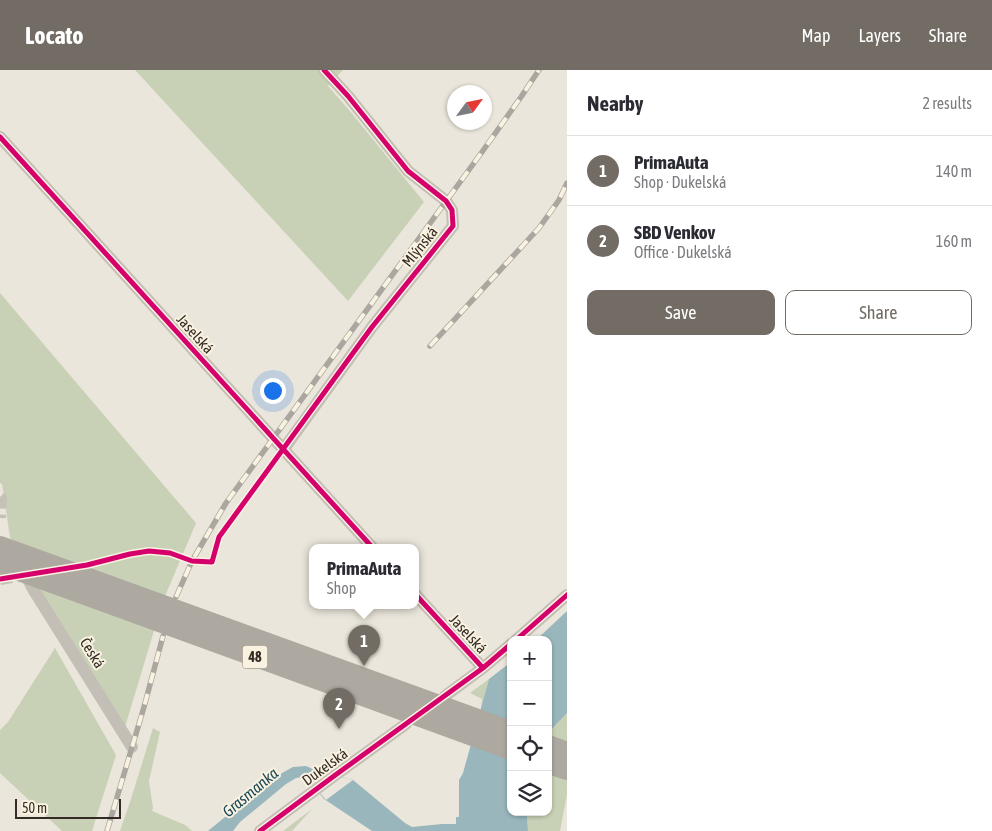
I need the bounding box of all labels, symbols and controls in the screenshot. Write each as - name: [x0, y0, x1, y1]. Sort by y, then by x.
- text: Locato: [25, 22, 84, 49]
- text: Map: [801, 25, 830, 46]
- text: Layers: [858, 25, 901, 46]
- text: Share: [929, 25, 967, 46]
- north arrow: [447, 85, 492, 130]
- text: Nearby: [587, 91, 643, 115]
- text: 2 results: [922, 94, 972, 112]
- text: PrimaAuta: [634, 151, 709, 173]
- text: 1: [599, 162, 607, 180]
- text: 140 m: [936, 162, 972, 180]
- text: Shop · Dukelská: [634, 173, 726, 191]
- text: SBD Venkov: [634, 221, 715, 243]
- street label: Mlýnská: [398, 223, 441, 270]
- text: 2: [599, 232, 607, 250]
- text: 160 m: [936, 232, 972, 250]
- text: Office · Dukelská: [634, 243, 732, 261]
- button: Save: [587, 290, 775, 335]
- button: Share: [785, 290, 972, 335]
- street label: Jaselská: [173, 311, 217, 357]
- your location: [260, 378, 286, 404]
- popup: [309, 544, 419, 609]
- text: PrimaAuta: [327, 557, 401, 579]
- text: Shop: [327, 579, 356, 597]
- street label: Jaselská: [446, 611, 491, 657]
- pin: 1: [348, 625, 380, 666]
- street label: Česká: [77, 634, 108, 671]
- map controls: [507, 636, 552, 816]
- button: +: [507, 636, 552, 681]
- road number: 48: [242, 646, 268, 668]
- button: −: [507, 681, 552, 726]
- pin: 2: [323, 688, 355, 729]
- button: locate: [507, 726, 552, 771]
- street label: Dukelská: [299, 745, 351, 789]
- water label: Grasmanka: [219, 763, 282, 820]
- button: layers: [507, 771, 552, 816]
- scale bar: [15, 796, 121, 819]
- text: 50 m: [22, 800, 47, 816]

